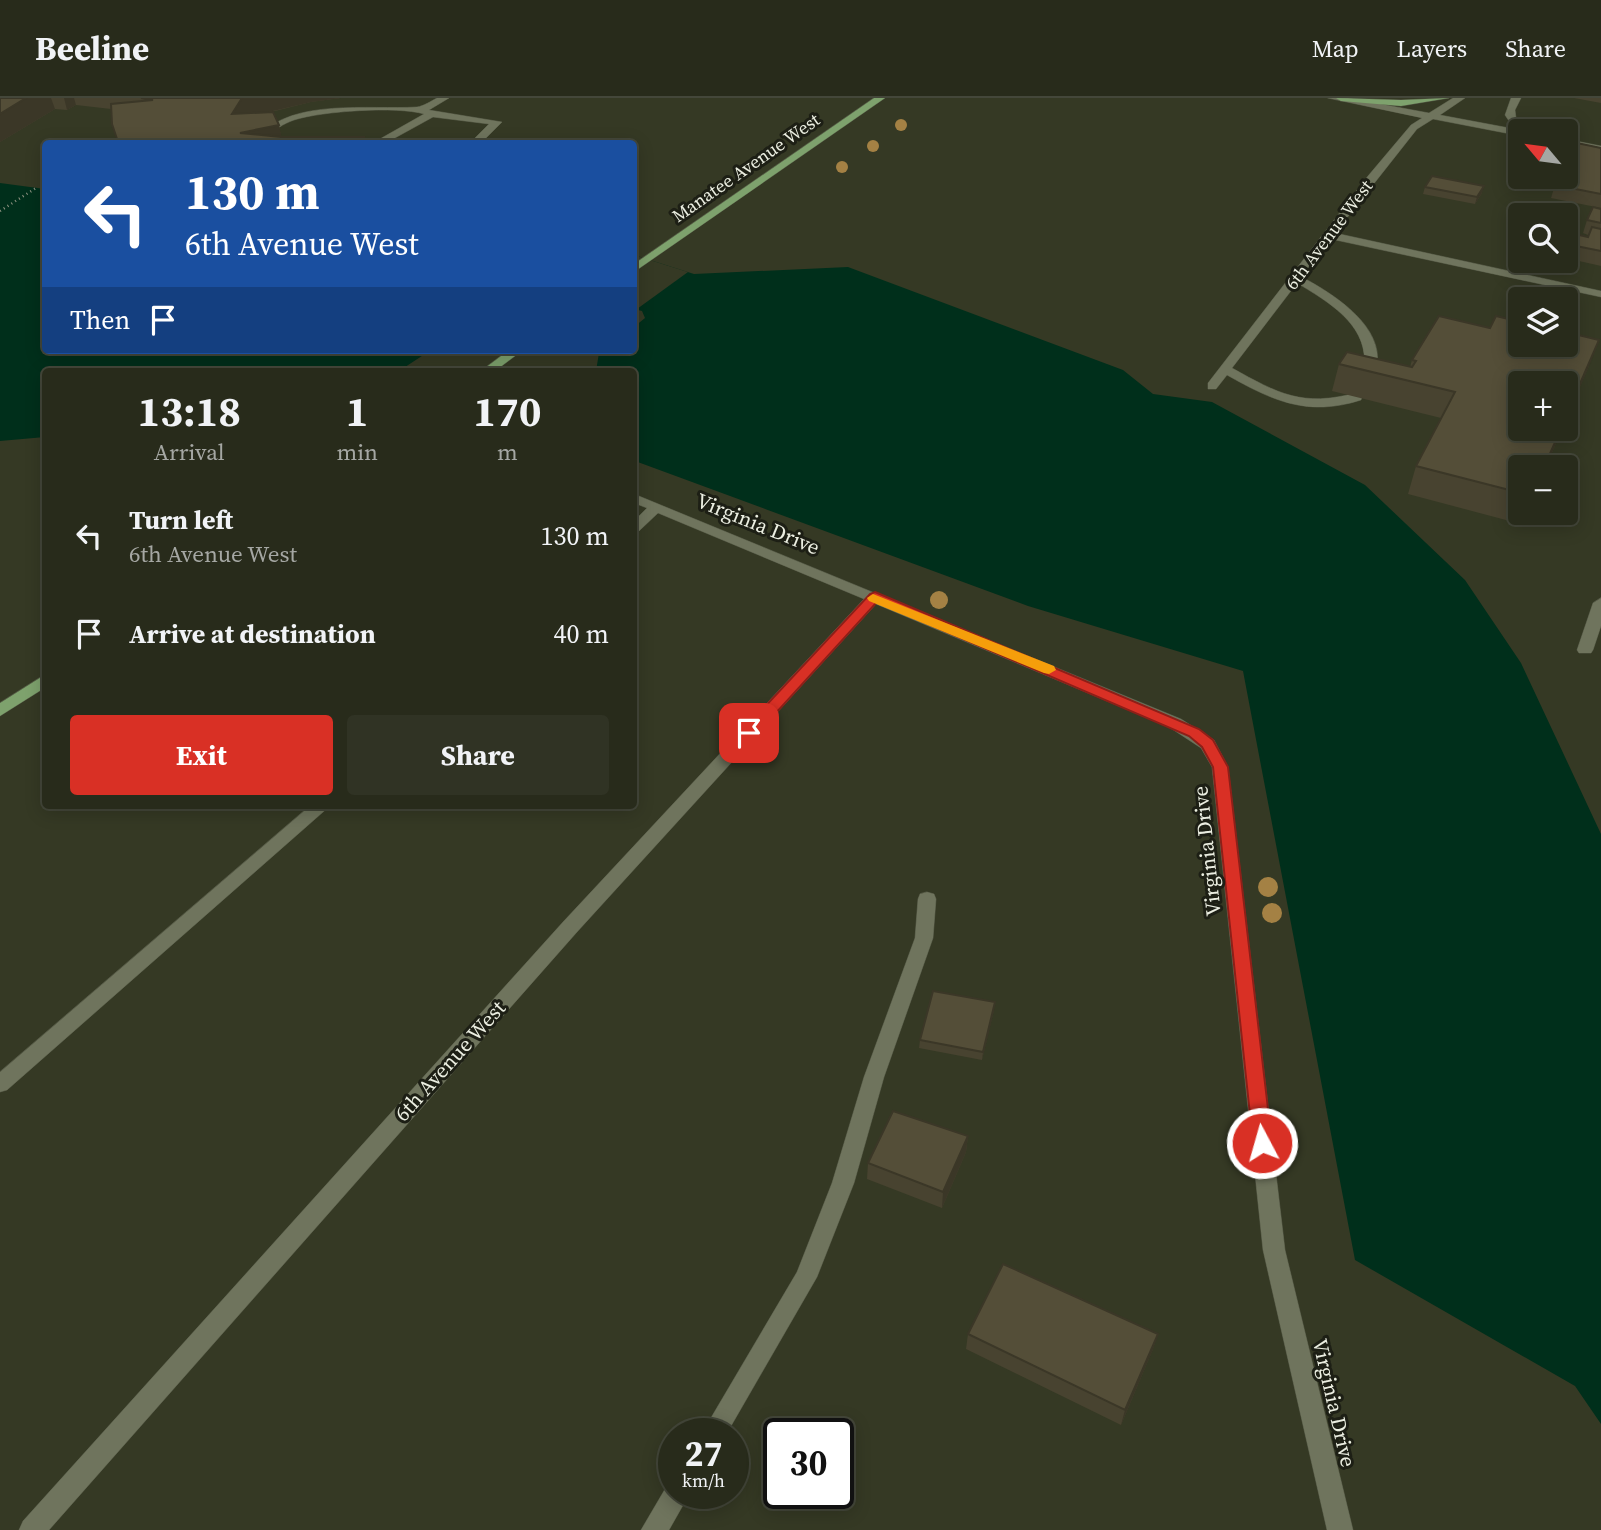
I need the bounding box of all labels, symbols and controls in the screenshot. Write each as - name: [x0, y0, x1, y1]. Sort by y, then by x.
- text: Beeline: [35, 26, 149, 71]
- text: Map: [1312, 32, 1359, 65]
- text: Layers: [1397, 32, 1467, 65]
- text: Share: [1505, 32, 1566, 65]
- street label: Manatee Avenue West: [667, 107, 825, 228]
- north arrow: [1508, 119, 1578, 189]
- map controls: [1508, 119, 1578, 525]
- text: 130 m: [185, 158, 320, 225]
- icon: left: [70, 168, 161, 259]
- street label: 6th Avenue West: [1279, 175, 1378, 295]
- button: search: [1508, 203, 1578, 273]
- text: 6th Avenue West: [185, 222, 419, 266]
- button: layers: [1508, 287, 1578, 357]
- icon: arrive: [144, 301, 182, 339]
- text: Then: [70, 302, 130, 338]
- button: +: [1508, 371, 1578, 441]
- text: 13:18: [137, 382, 241, 440]
- text: 1: [346, 382, 369, 440]
- text: 170: [473, 382, 542, 440]
- text: Arrival: [154, 436, 225, 468]
- text: min: [336, 436, 378, 468]
- text: m: [497, 436, 518, 468]
- button: −: [1508, 455, 1578, 525]
- street label: Virginia Drive: [692, 486, 824, 561]
- text: Turn left: [129, 502, 233, 538]
- icon: left: [70, 517, 108, 555]
- text: 130 m: [541, 518, 609, 554]
- text: 6th Avenue West: [129, 538, 297, 570]
- icon: arrive: [70, 615, 108, 653]
- text: Arrive at destination: [129, 616, 376, 652]
- text: 40 m: [554, 616, 609, 652]
- pin: [719, 703, 779, 763]
- icon: arrive: [730, 714, 768, 752]
- button: Exit: [70, 715, 333, 795]
- button: Share: [347, 715, 609, 795]
- street label: Virginia Drive: [1185, 784, 1228, 918]
- street label: 6th Avenue West: [388, 994, 512, 1127]
- position arrow: [1225, 1106, 1299, 1180]
- street label: Virginia Drive: [1306, 1336, 1363, 1470]
- speed limit sign: 30: [763, 1418, 854, 1509]
- text: 27: [685, 1430, 722, 1478]
- text: km/h: [682, 1468, 725, 1493]

